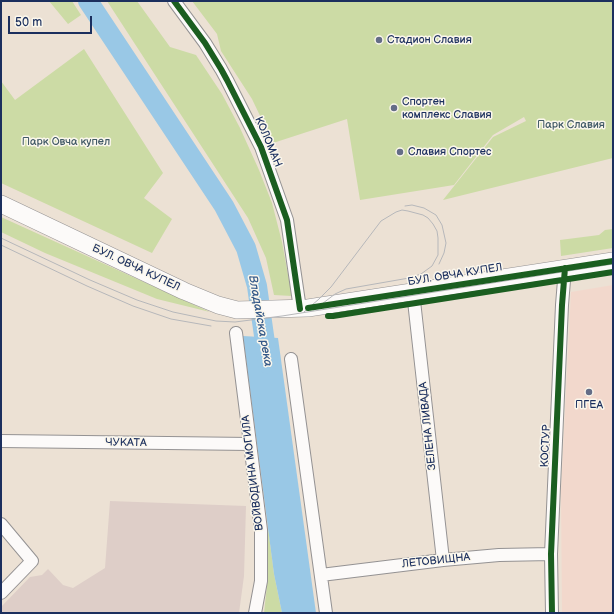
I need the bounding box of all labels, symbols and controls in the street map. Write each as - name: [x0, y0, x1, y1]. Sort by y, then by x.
- scale bar: [10, 8, 94, 34]
- text: 50 m: [15, 15, 42, 30]
- place label: Стадион Славия: [387, 33, 472, 47]
- marker: Стадион Славия: [374, 35, 384, 45]
- place label: Спортен комплекс Славия: [402, 95, 492, 121]
- marker: Спортен комплекс Славия: [389, 103, 399, 113]
- street label: КОЛОМАН: [251, 115, 285, 169]
- park label: Парк Славия: [537, 118, 605, 132]
- park label: Парк Овча купел: [22, 135, 110, 149]
- place label: Славия Спортес: [408, 145, 491, 159]
- marker: Славия Спортес: [395, 147, 405, 157]
- street label: БУЛ. ОВЧА КУПЕЛ: [90, 242, 182, 294]
- street label: БУЛ. ОВЧА КУПЕЛ: [407, 261, 503, 289]
- water label: Владайска река: [245, 274, 275, 368]
- street label: ЗЕЛЕНА ЛИВАДА: [417, 381, 439, 471]
- marker: ПГЕА: [584, 387, 594, 397]
- place label: ПГЕА: [575, 398, 603, 412]
- street label: ВОЙВОДИНА МОГИЛА: [239, 414, 267, 532]
- street label: КОСТУР: [538, 424, 554, 468]
- street label: ЧУКАТА: [105, 436, 147, 450]
- street label: ЛЕТОВИЩНА: [401, 551, 471, 571]

